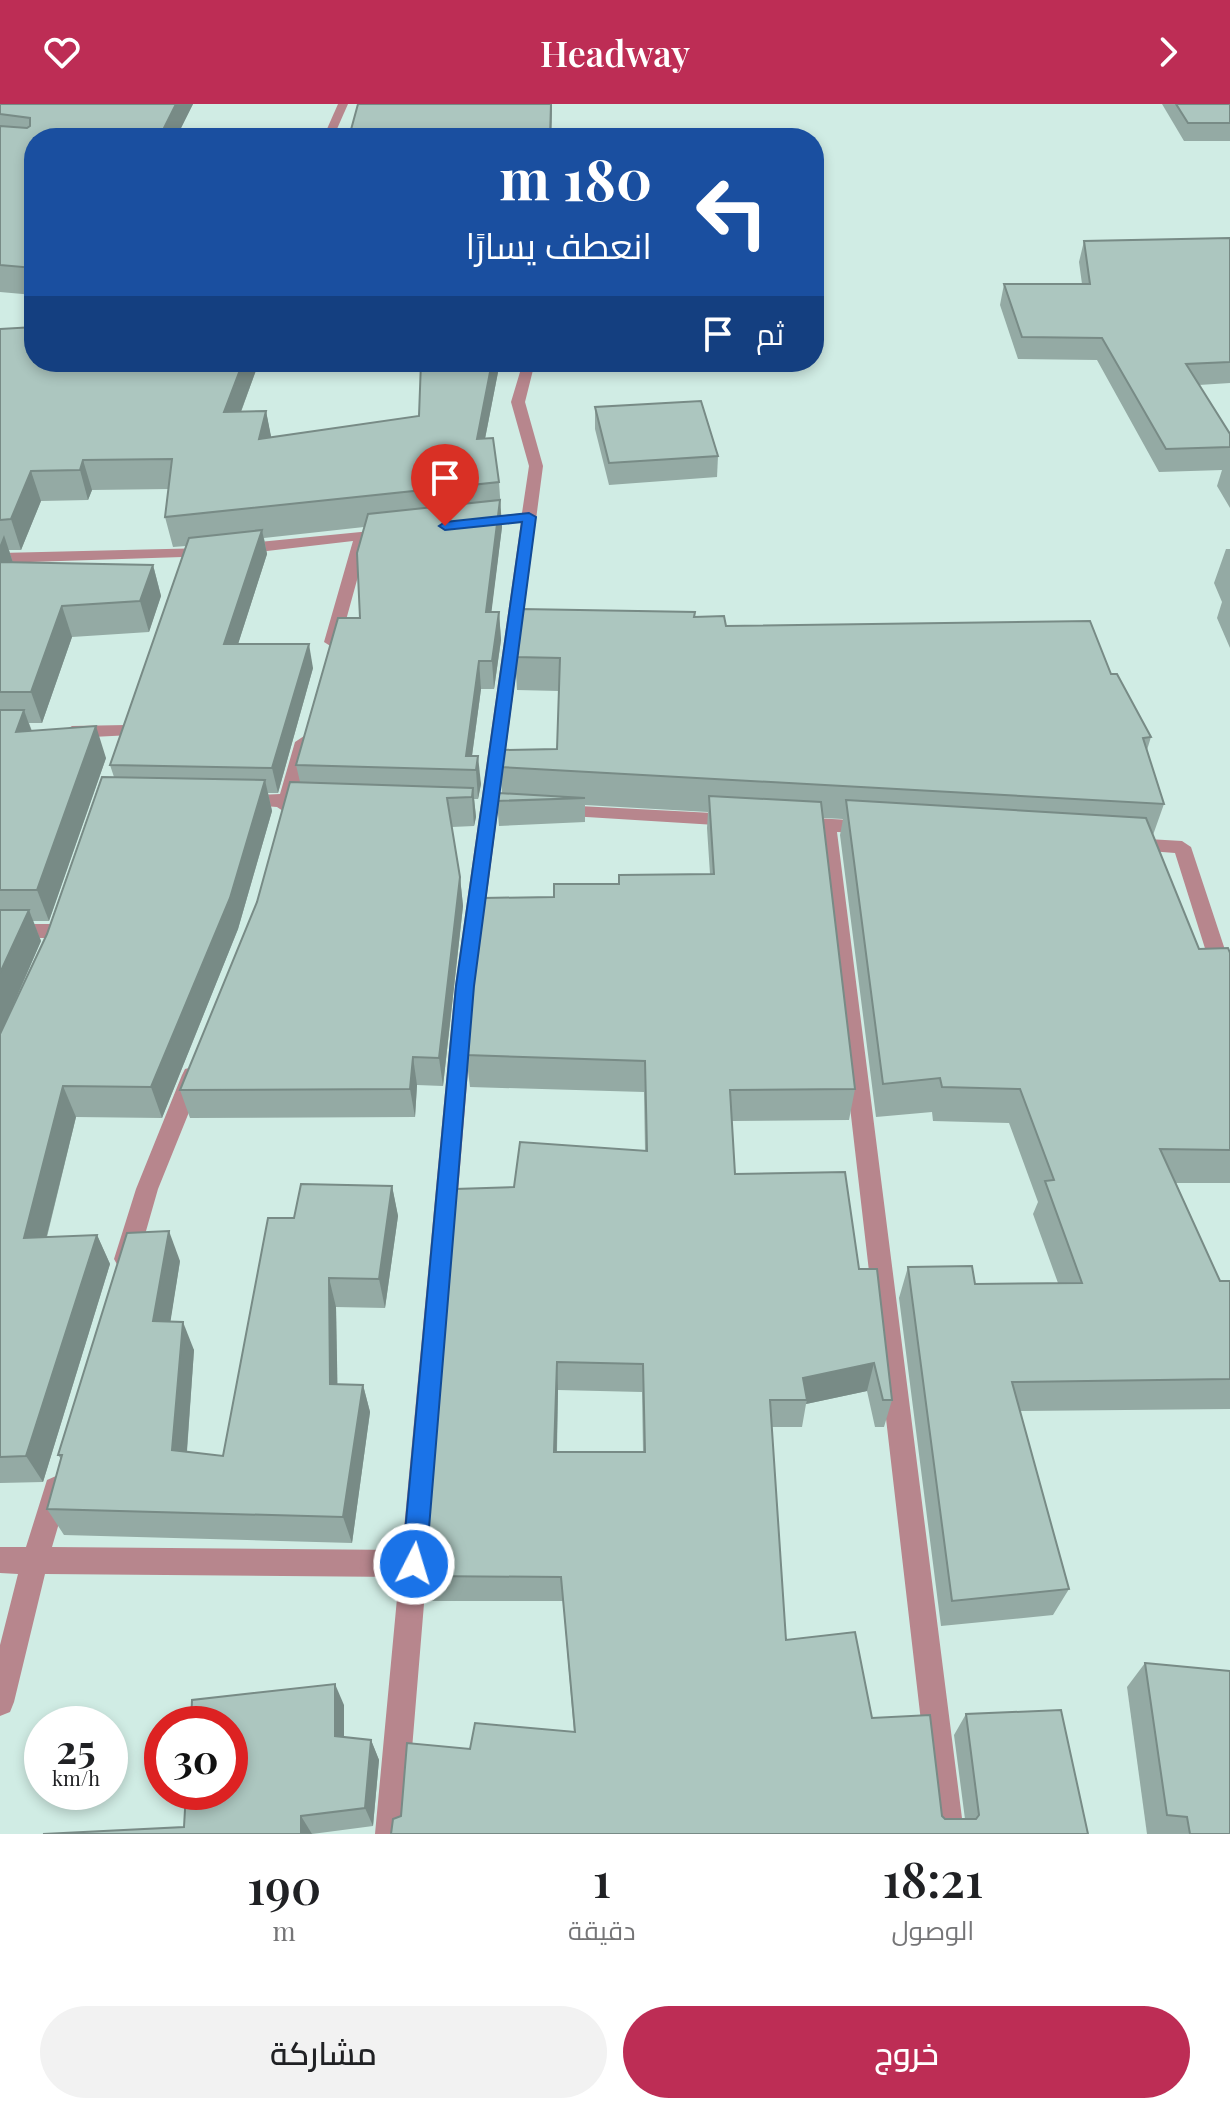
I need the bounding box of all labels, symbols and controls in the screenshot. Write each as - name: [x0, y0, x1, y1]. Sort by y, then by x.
- text: Headway: [540, 28, 690, 76]
- icon: heart: [40, 30, 84, 74]
- icon: forward: [1146, 30, 1190, 74]
- text: 180 m: [499, 140, 652, 215]
- icon: left: [680, 160, 784, 264]
- text: انعطف يسارًا: [466, 220, 652, 268]
- icon: arrive: [696, 312, 740, 356]
- text: ثم: [756, 313, 784, 353]
- pin: [411, 444, 479, 526]
- icon: arrive: [423, 456, 467, 500]
- position arrow: [372, 1522, 456, 1606]
- speed limit sign: 30: [144, 1706, 248, 1810]
- text: 25: [56, 1721, 96, 1774]
- text: km/h: [52, 1764, 100, 1791]
- text: 1: [593, 1846, 611, 1910]
- text: 18:21: [883, 1846, 983, 1910]
- text: 190: [247, 1853, 321, 1917]
- text: دقيقة: [568, 1912, 636, 1947]
- text: الوصول: [891, 1912, 974, 1947]
- text: m: [272, 1913, 296, 1948]
- button: مشاركة: [40, 2006, 607, 2098]
- button: خروج: [623, 2006, 1190, 2098]

